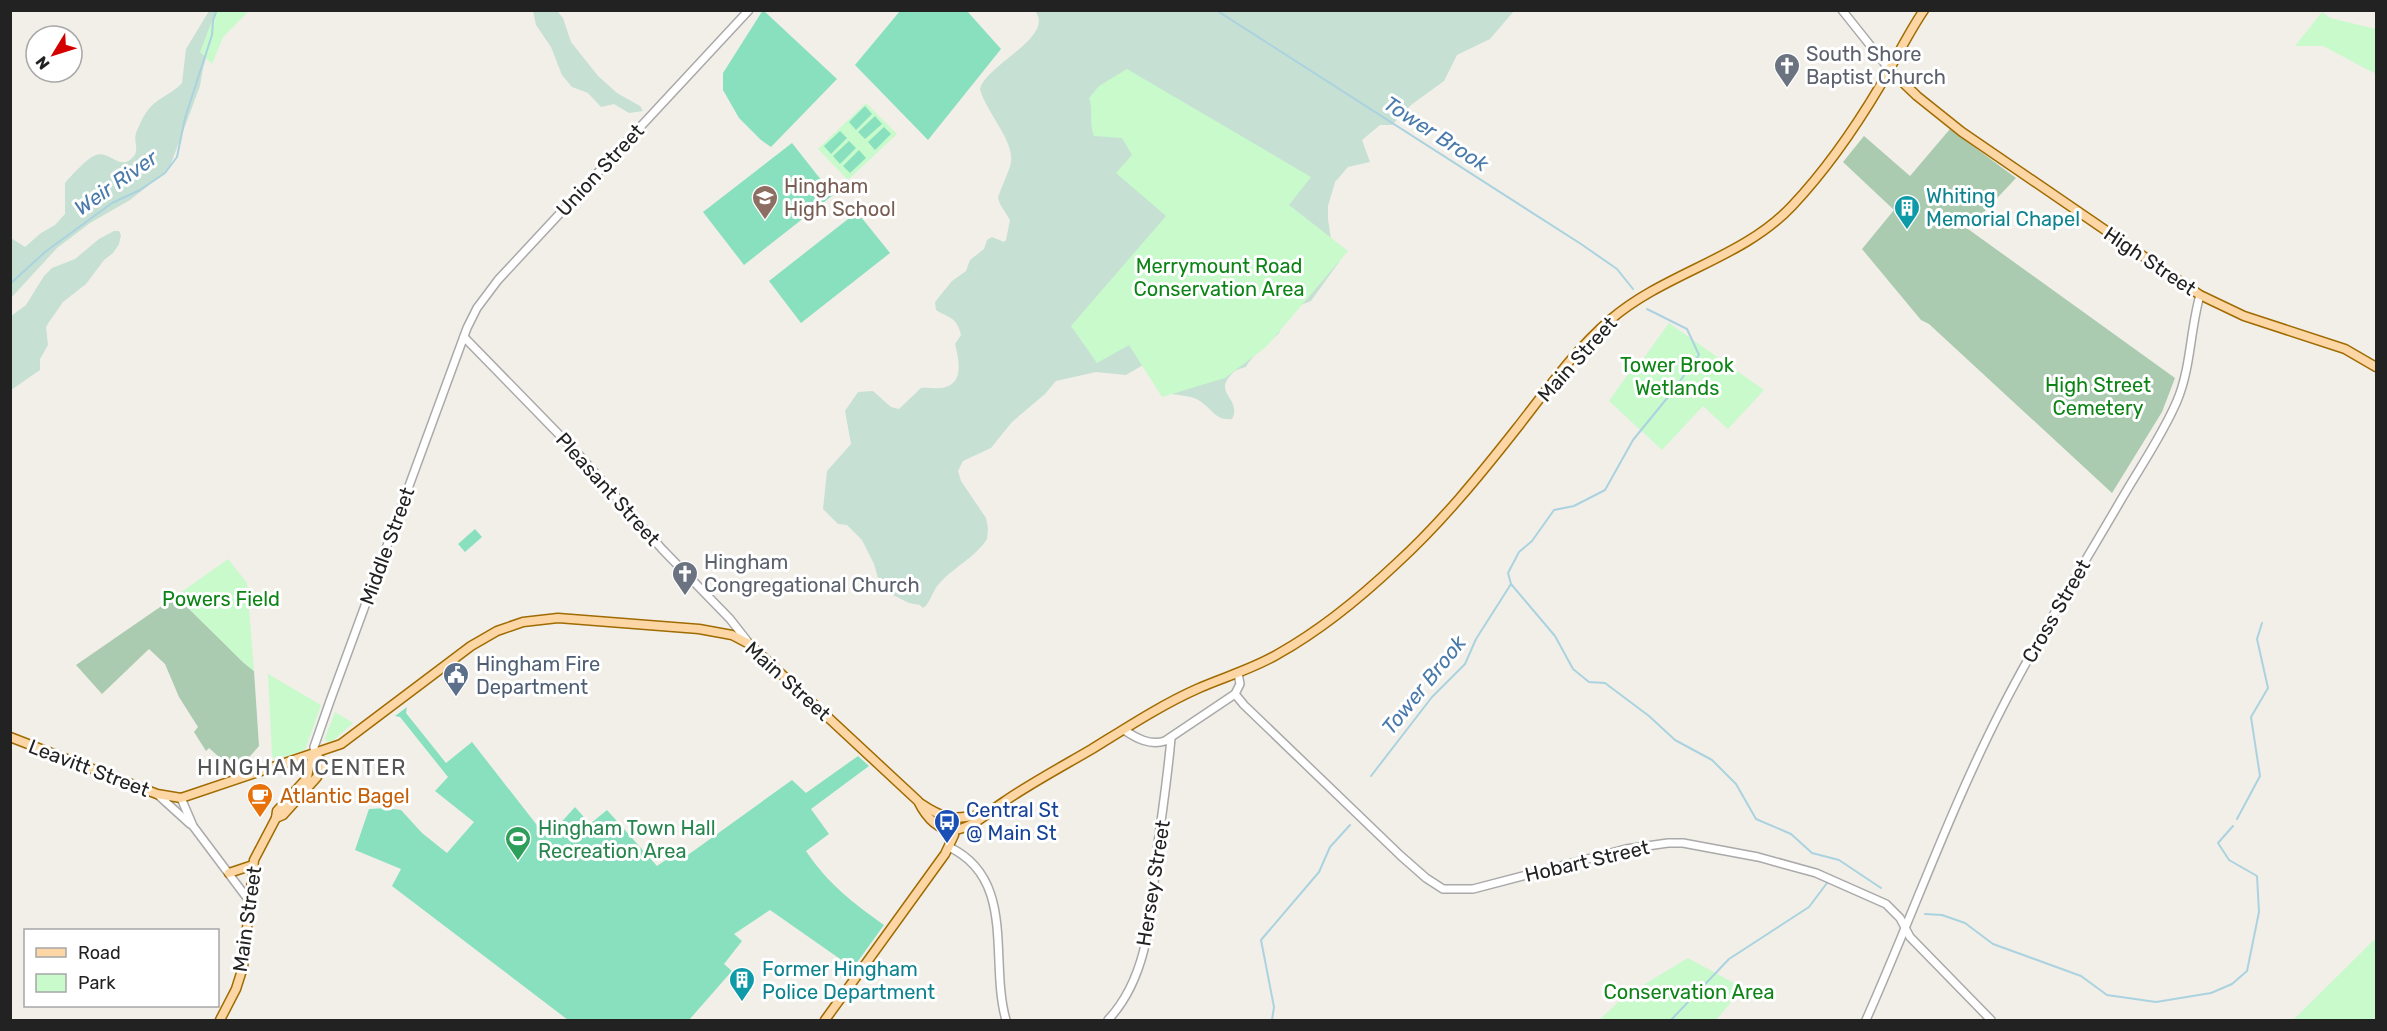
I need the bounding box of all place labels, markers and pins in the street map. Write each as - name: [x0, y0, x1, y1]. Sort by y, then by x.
- place label: South Shore Baptist Church: [1806, 42, 1946, 89]
- church icon: South Shore Baptist Church: [1772, 51, 1802, 89]
- place label: Hingham High School: [784, 174, 896, 221]
- school or university icon: Hingham High School: [750, 183, 780, 221]
- place label: Whiting Memorial Chapel: [1926, 184, 2080, 231]
- building icon: Whiting Memorial Chapel: [1892, 193, 1922, 231]
- place label: Hingham Congregational Church: [704, 550, 920, 597]
- church icon: Hingham Congregational Church: [670, 559, 700, 597]
- place label: Hingham Fire Department: [476, 652, 600, 699]
- public building icon: Hingham Fire Department: [441, 660, 471, 698]
- cafe icon: Atlantic Bagel: [245, 781, 275, 819]
- place label: Atlantic Bagel: [280, 784, 410, 808]
- place label: Central St @ Main St: [966, 798, 1059, 845]
- bus stop icon: Central St @ Main St: [932, 807, 962, 845]
- place label: Hingham Town Hall Recreation Area: [538, 816, 716, 863]
- sports icon: Hingham Town Hall Recreation Area: [503, 824, 533, 862]
- place label: Former Hingham Police Department: [762, 957, 935, 1004]
- building icon: Former Hingham Police Department: [727, 965, 757, 1003]

